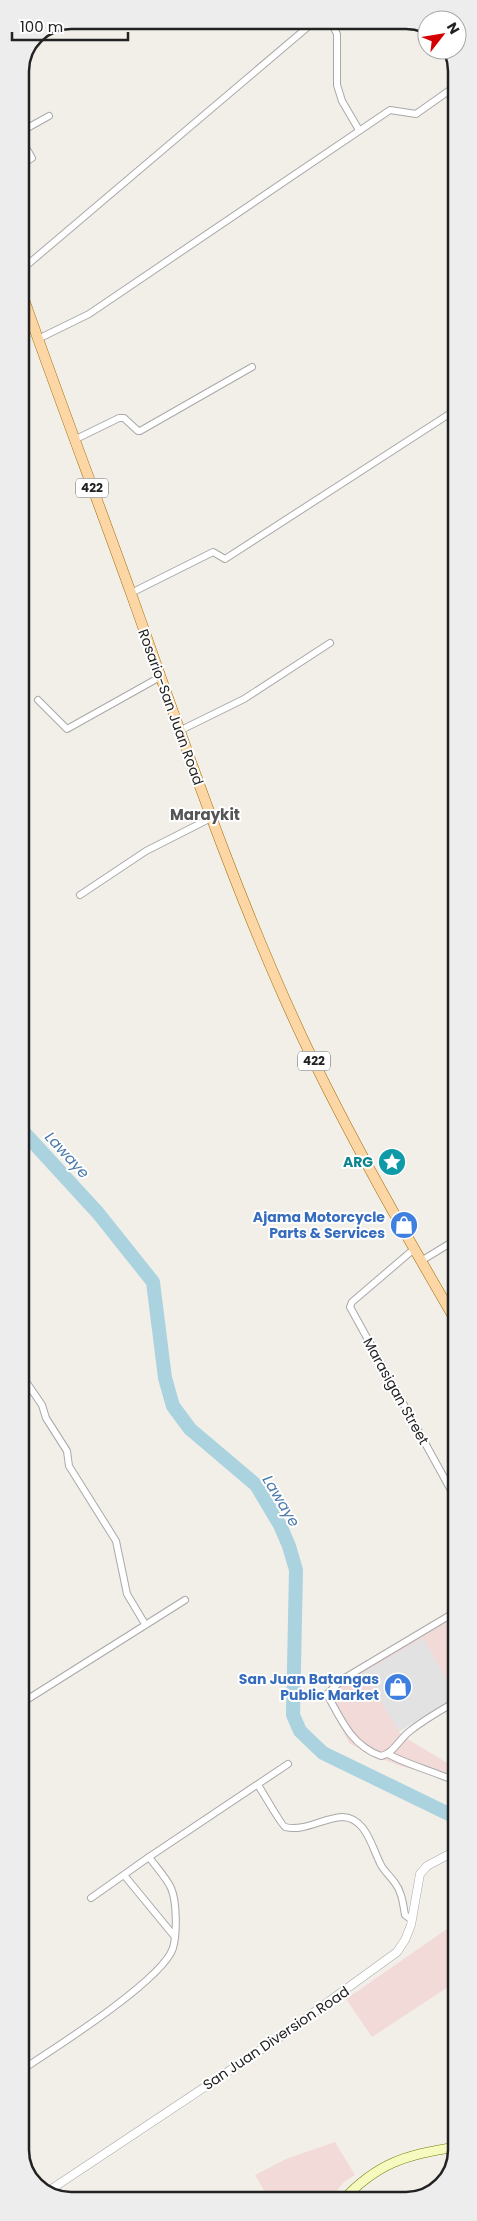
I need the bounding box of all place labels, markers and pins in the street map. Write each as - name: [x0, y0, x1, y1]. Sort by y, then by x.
- place icon: ARG: [377, 1147, 407, 1177]
- place label: ARG: [343, 1152, 373, 1172]
- place label: Ajama Motorcycle Parts & Services: [253, 1207, 385, 1243]
- shop icon: Ajama Motorcycle Parts & Services: [389, 1210, 419, 1240]
- place label: San Juan Batangas Public Market: [239, 1669, 379, 1705]
- shop icon: San Juan Batangas Public Market: [383, 1672, 413, 1702]

